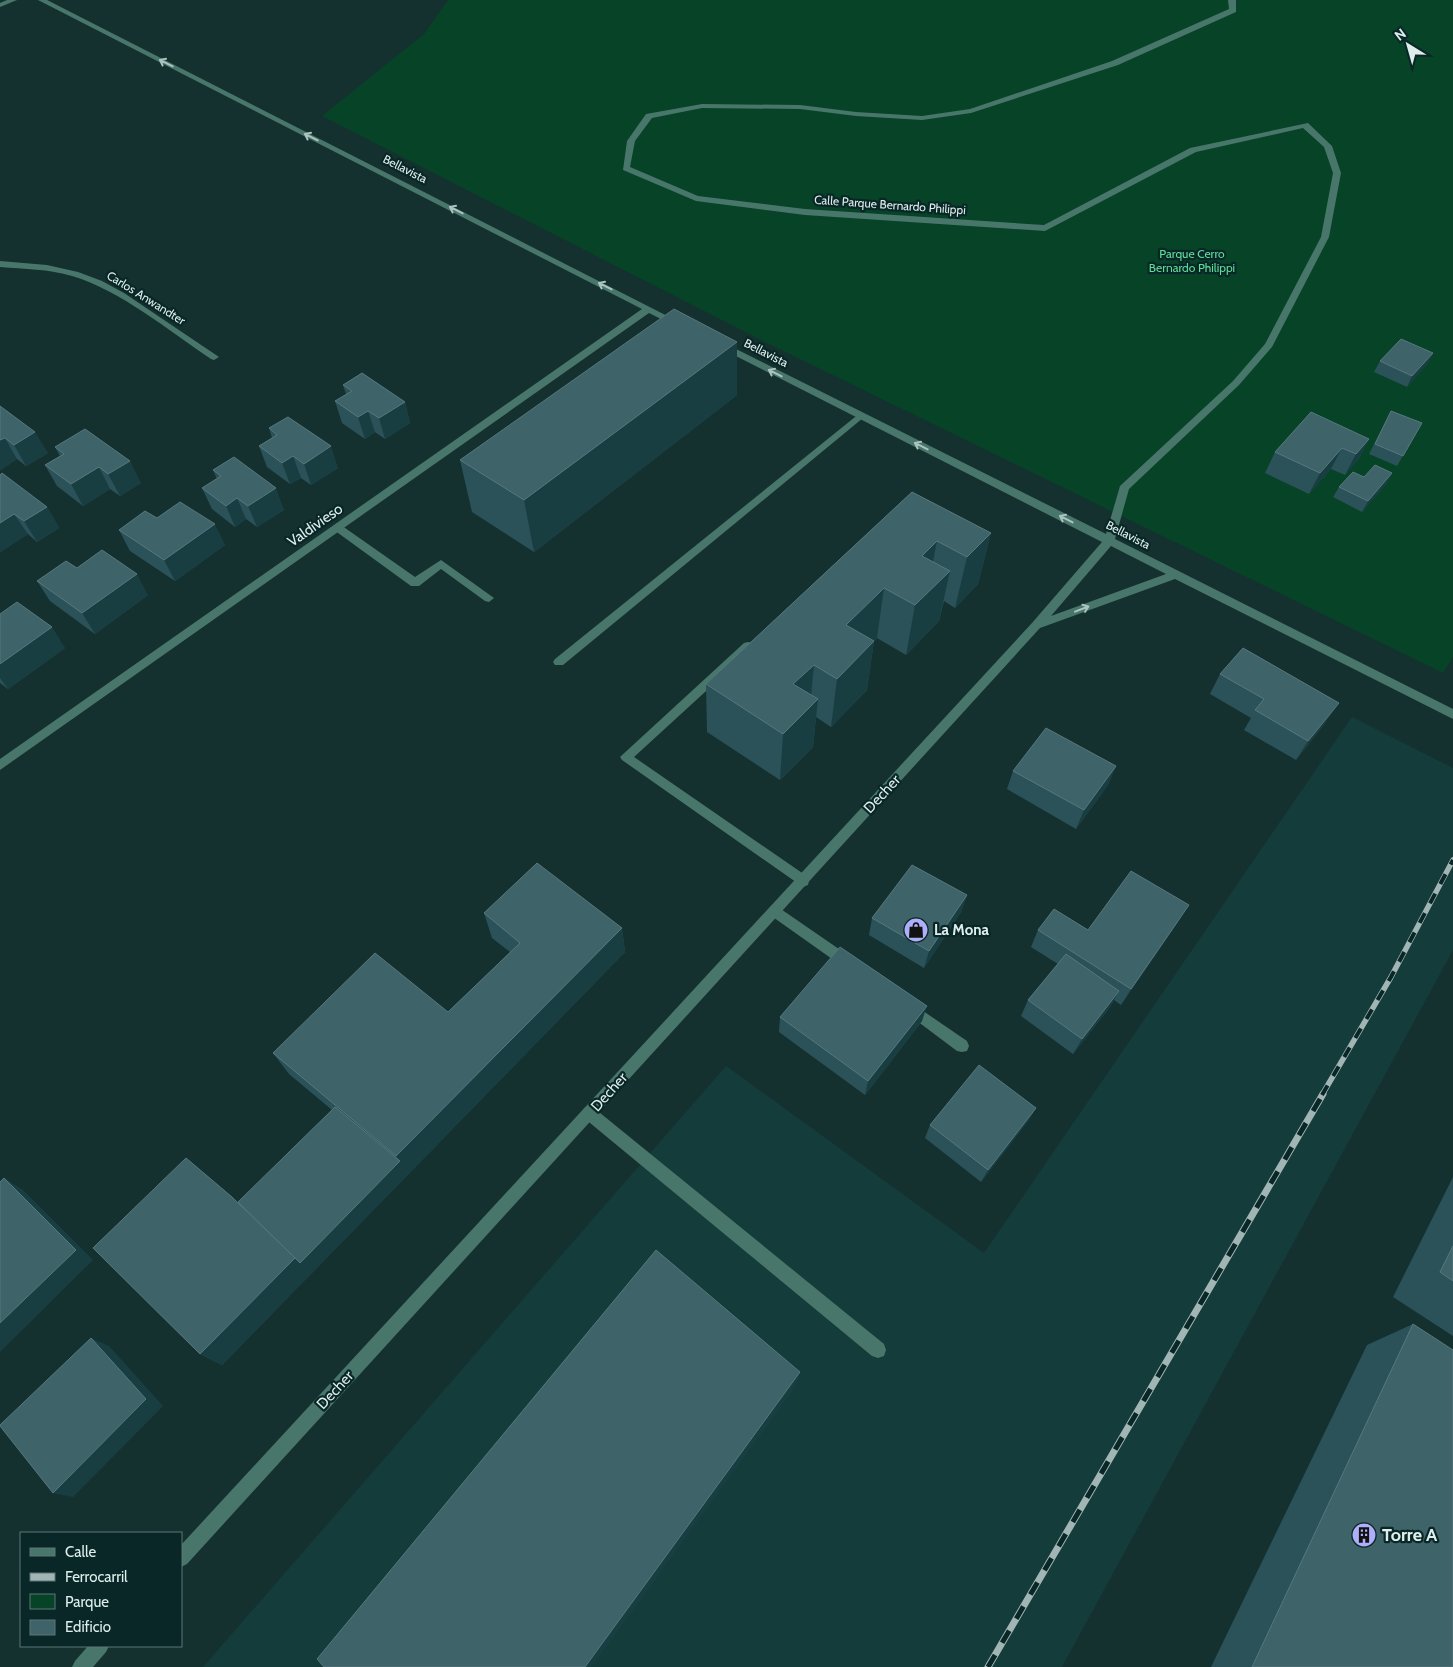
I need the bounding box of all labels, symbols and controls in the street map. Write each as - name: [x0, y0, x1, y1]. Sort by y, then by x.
- north arrow: [1383, 20, 1433, 70]
- text: N: [1391, 24, 1410, 45]
- one-way arrow: [159, 58, 174, 67]
- one-way arrow: [304, 131, 319, 141]
- street label: Bellavista: [381, 151, 430, 186]
- street label: Calle Parque Bernardo Philippi: [814, 192, 966, 217]
- one-way arrow: [449, 205, 464, 214]
- park label: Parque Cerro Bernardo Philippi: [1149, 246, 1235, 275]
- street label: Carlos Anwandter: [104, 267, 188, 328]
- one-way arrow: [598, 281, 613, 290]
- street label: Bellavista: [742, 335, 791, 370]
- one-way arrow: [768, 368, 783, 378]
- one-way arrow: [913, 441, 928, 451]
- street label: Valdivieso: [284, 499, 346, 551]
- one-way arrow: [1059, 514, 1074, 523]
- street label: Bellavista: [1104, 517, 1153, 552]
- one-way arrow: [1073, 604, 1089, 613]
- street label: Decher: [860, 771, 904, 817]
- shop icon: La Mona: [903, 917, 929, 943]
- place label: La Mona: [934, 921, 989, 939]
- street label: Decher: [587, 1069, 631, 1115]
- street label: Decher: [313, 1367, 357, 1413]
- building icon: Torre A: [1351, 1522, 1377, 1548]
- place label: Torre A: [1382, 1524, 1438, 1546]
- legend: [20, 1532, 182, 1647]
- text: Calle: [65, 1543, 96, 1561]
- text: Ferrocarril: [65, 1568, 128, 1586]
- text: Parque: [65, 1593, 109, 1611]
- text: Edificio: [65, 1618, 111, 1636]

